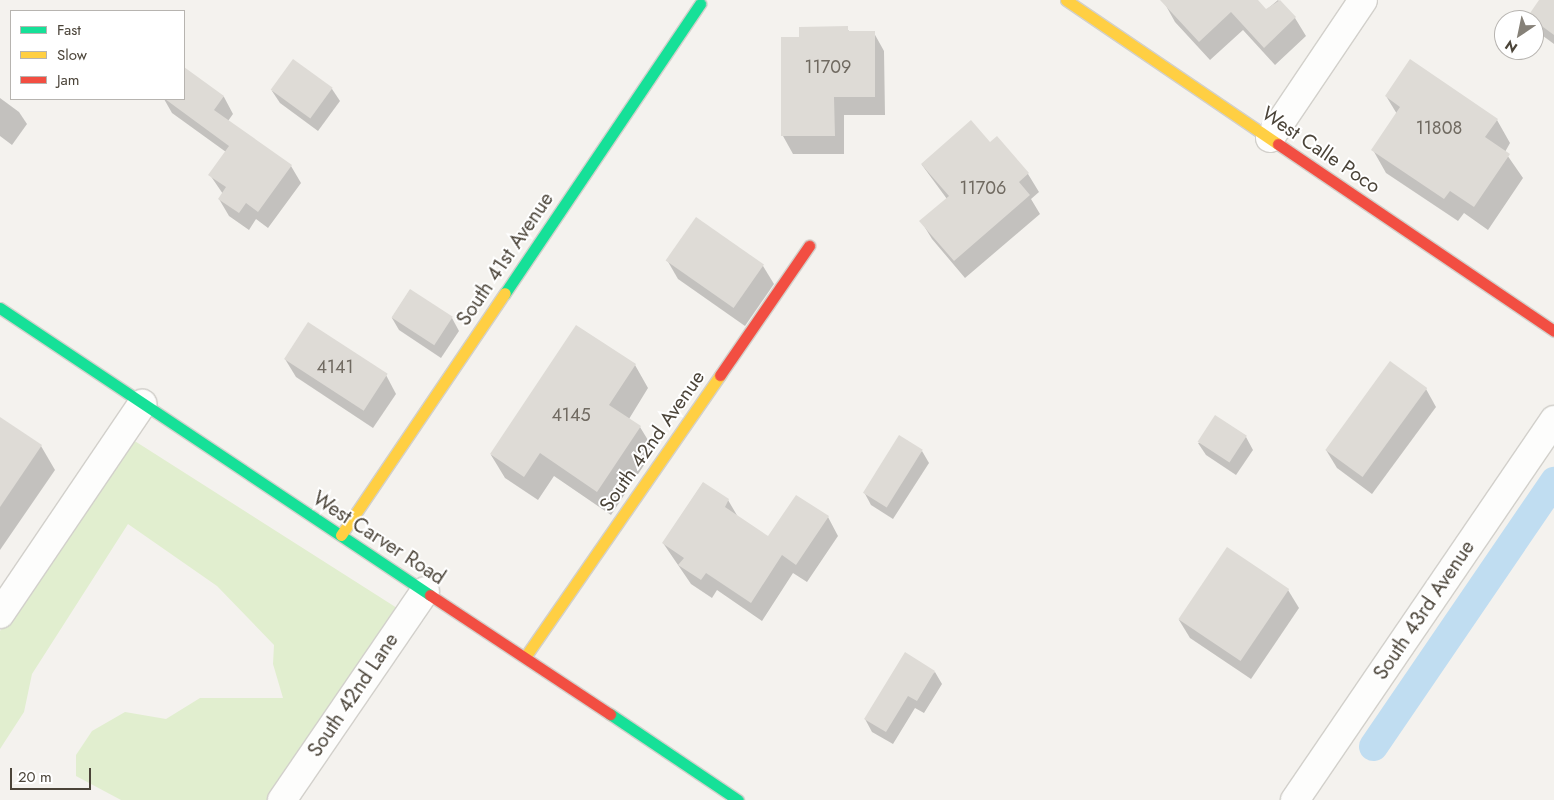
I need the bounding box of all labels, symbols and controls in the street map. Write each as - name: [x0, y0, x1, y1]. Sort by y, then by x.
- legend: [10, 10, 185, 100]
- north arrow: [1494, 10, 1544, 60]
- text: Fast: [57, 19, 81, 41]
- text: N: [1501, 35, 1521, 58]
- text: Slow: [57, 44, 87, 66]
- house number: 11709: [805, 56, 851, 78]
- text: Jam: [57, 69, 80, 91]
- street label: West Calle Poco: [1257, 101, 1385, 199]
- house number: 11808: [1416, 117, 1462, 139]
- house number: 11706: [960, 177, 1006, 199]
- street label: South 41st Avenue: [452, 188, 558, 330]
- house number: 4141: [316, 356, 354, 378]
- street label: South 42nd Avenue: [594, 366, 710, 516]
- house number: 4145: [551, 404, 591, 426]
- street label: West Carver Road: [308, 486, 450, 590]
- street label: South 43rd Avenue: [1369, 536, 1479, 684]
- street label: South 42nd Lane: [303, 629, 403, 761]
- scale bar: [12, 758, 94, 790]
- text: 20 m: [18, 766, 52, 788]

